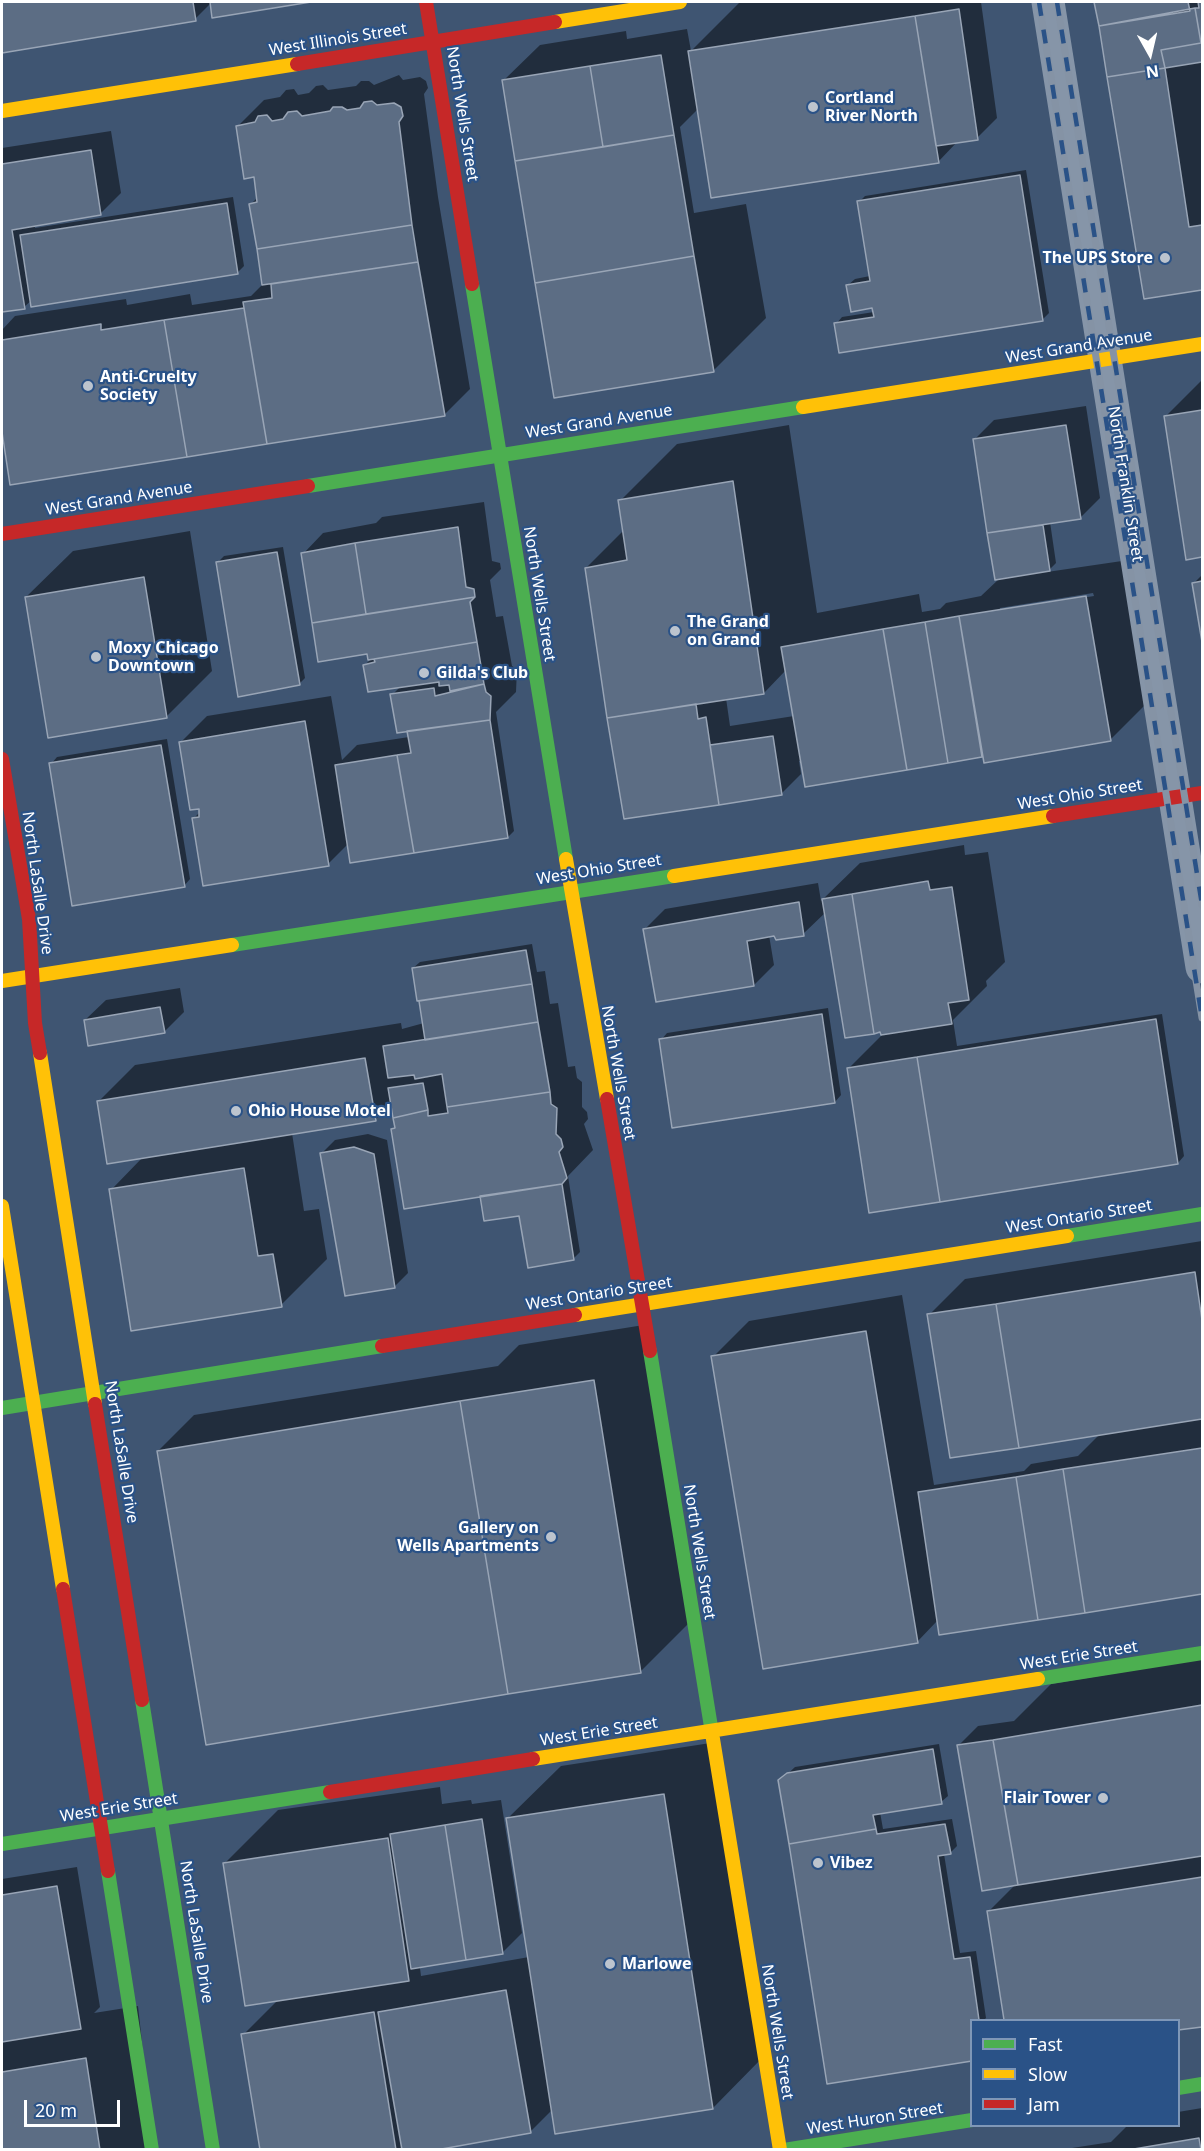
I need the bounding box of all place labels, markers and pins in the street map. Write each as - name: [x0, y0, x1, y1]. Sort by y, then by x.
- place label: Cortland River North: [825, 88, 918, 126]
- marker: Cortland River North: [806, 100, 820, 114]
- place label: The UPS Store: [1043, 248, 1153, 268]
- marker: The UPS Store: [1158, 251, 1172, 265]
- place label: Anti-Cruelty Society: [100, 367, 197, 405]
- marker: Anti-Cruelty Society: [81, 379, 95, 393]
- place label: The Grand on Grand: [687, 612, 769, 650]
- marker: The Grand on Grand: [668, 624, 682, 638]
- place label: Moxy Chicago Downtown: [108, 638, 219, 676]
- marker: Moxy Chicago Downtown: [89, 650, 103, 664]
- place label: Gilda's Club: [436, 663, 528, 683]
- marker: Gilda's Club: [417, 666, 431, 680]
- place label: Ohio House Motel: [248, 1101, 391, 1121]
- marker: Ohio House Motel: [229, 1104, 243, 1118]
- place label: Gallery on Wells Apartments: [397, 1518, 539, 1556]
- marker: Gallery on Wells Apartments: [544, 1530, 558, 1544]
- place label: Flair Tower: [1004, 1788, 1091, 1808]
- marker: Flair Tower: [1096, 1791, 1110, 1805]
- place label: Vibez: [830, 1853, 873, 1873]
- marker: Vibez: [811, 1856, 825, 1870]
- place label: Marlowe: [622, 1954, 692, 1974]
- marker: Marlowe: [603, 1957, 617, 1971]

